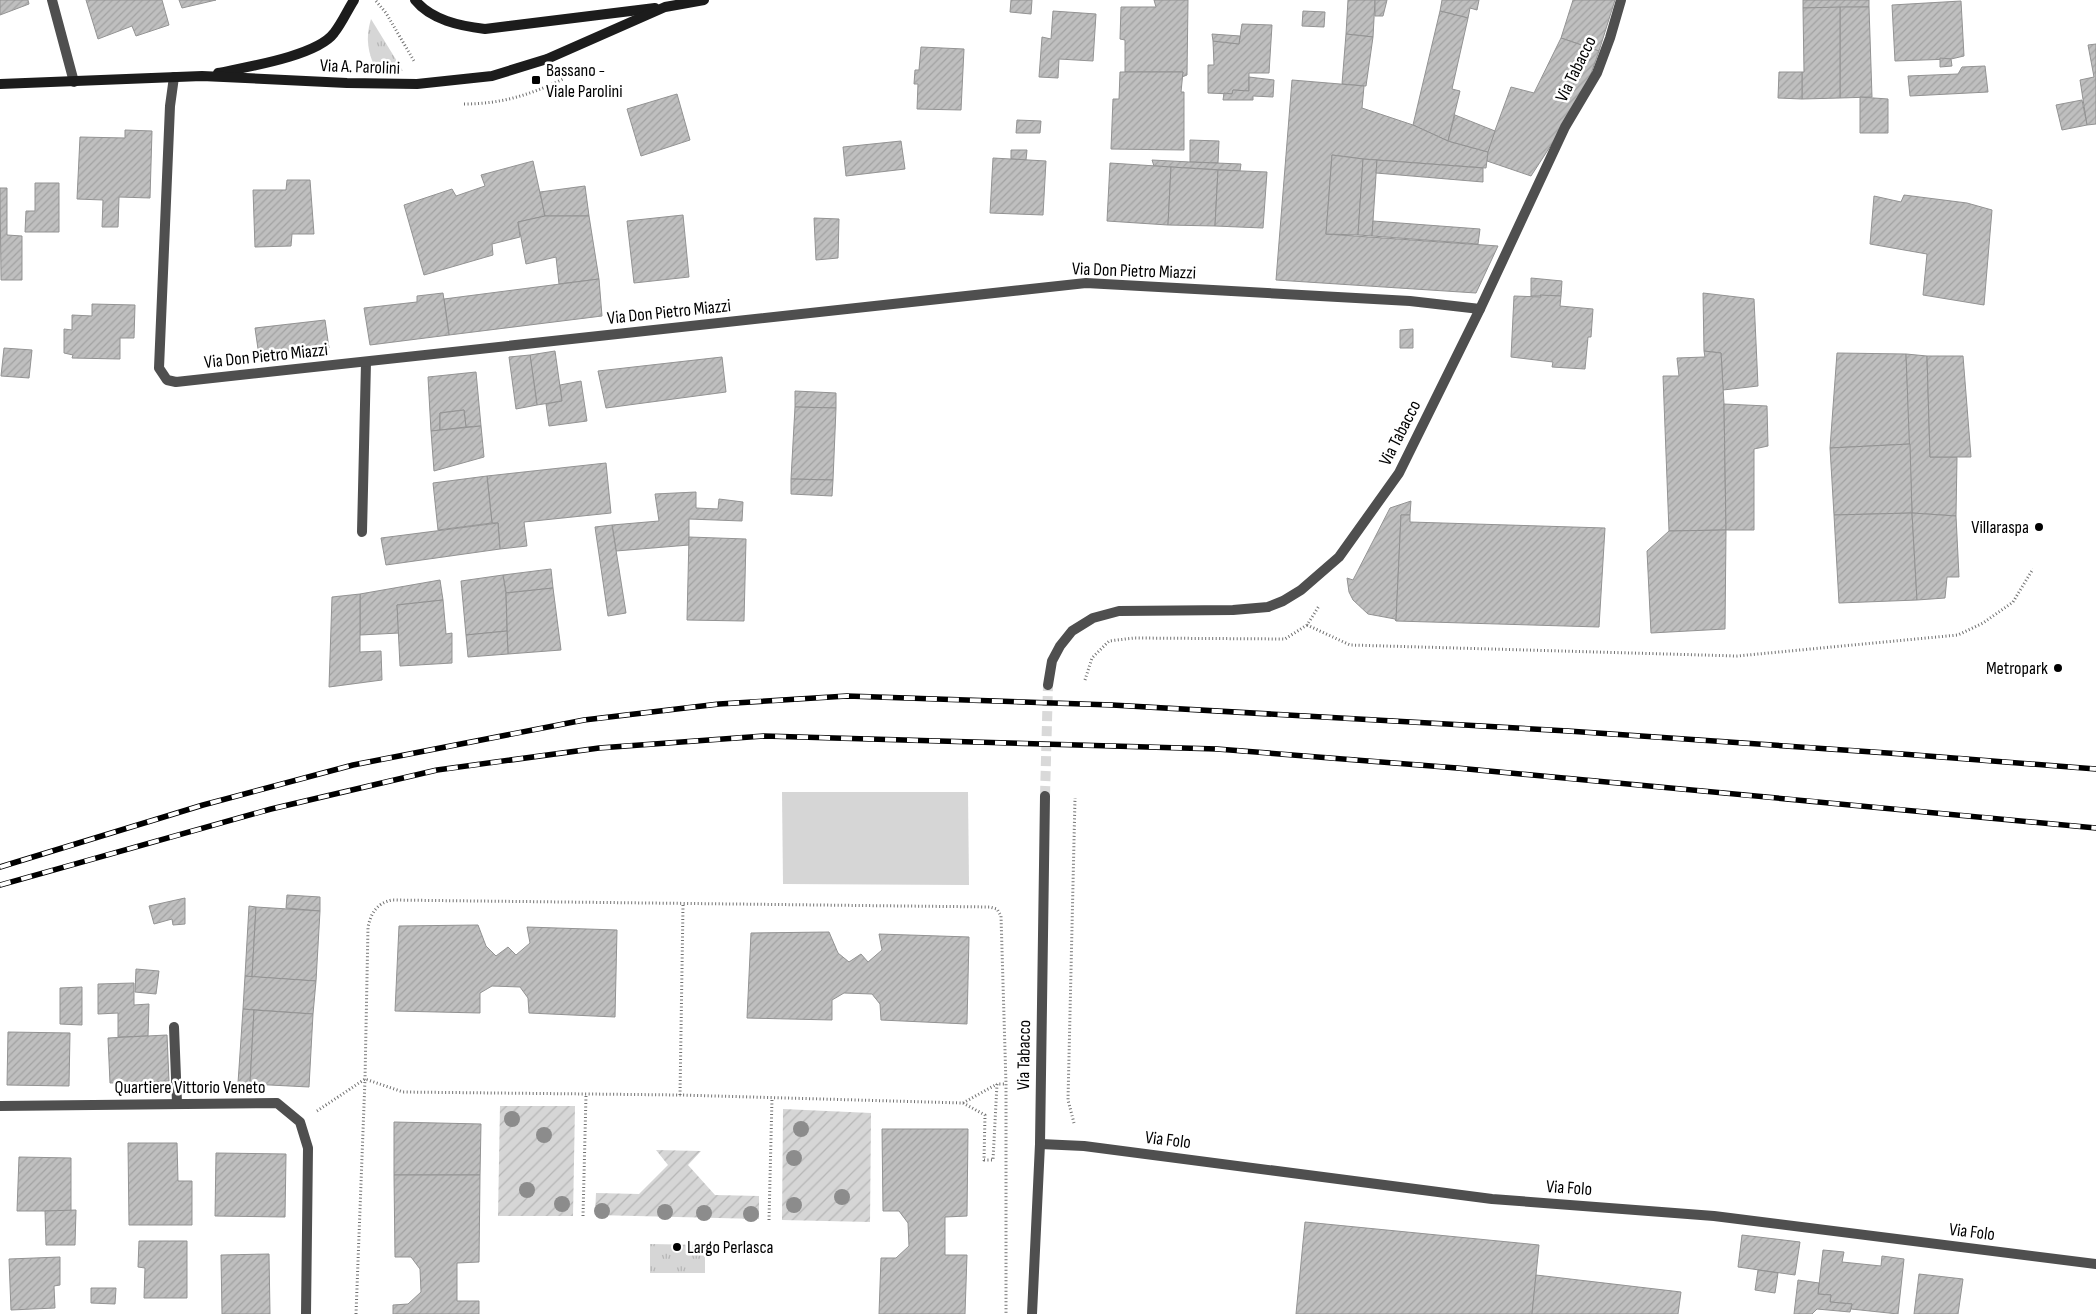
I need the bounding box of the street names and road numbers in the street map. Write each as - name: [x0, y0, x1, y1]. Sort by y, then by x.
- street label: Via Tabacco: [1551, 33, 1601, 105]
- street label: Via A. Parolini: [320, 55, 400, 79]
- street label: Via Don Pietro Miazzi: [1072, 258, 1196, 284]
- street label: Via Don Pietro Miazzi: [606, 295, 732, 329]
- street label: Via Don Pietro Miazzi: [203, 339, 329, 373]
- street label: Via Tabacco: [1375, 397, 1425, 469]
- street label: Via Tabacco: [1013, 1020, 1035, 1090]
- street label: Quartiere Vittorio Veneto: [115, 1077, 265, 1098]
- street label: Via Folo: [1144, 1127, 1192, 1153]
- street label: Via Folo: [1545, 1176, 1593, 1200]
- street label: Via Folo: [1948, 1219, 1996, 1245]

